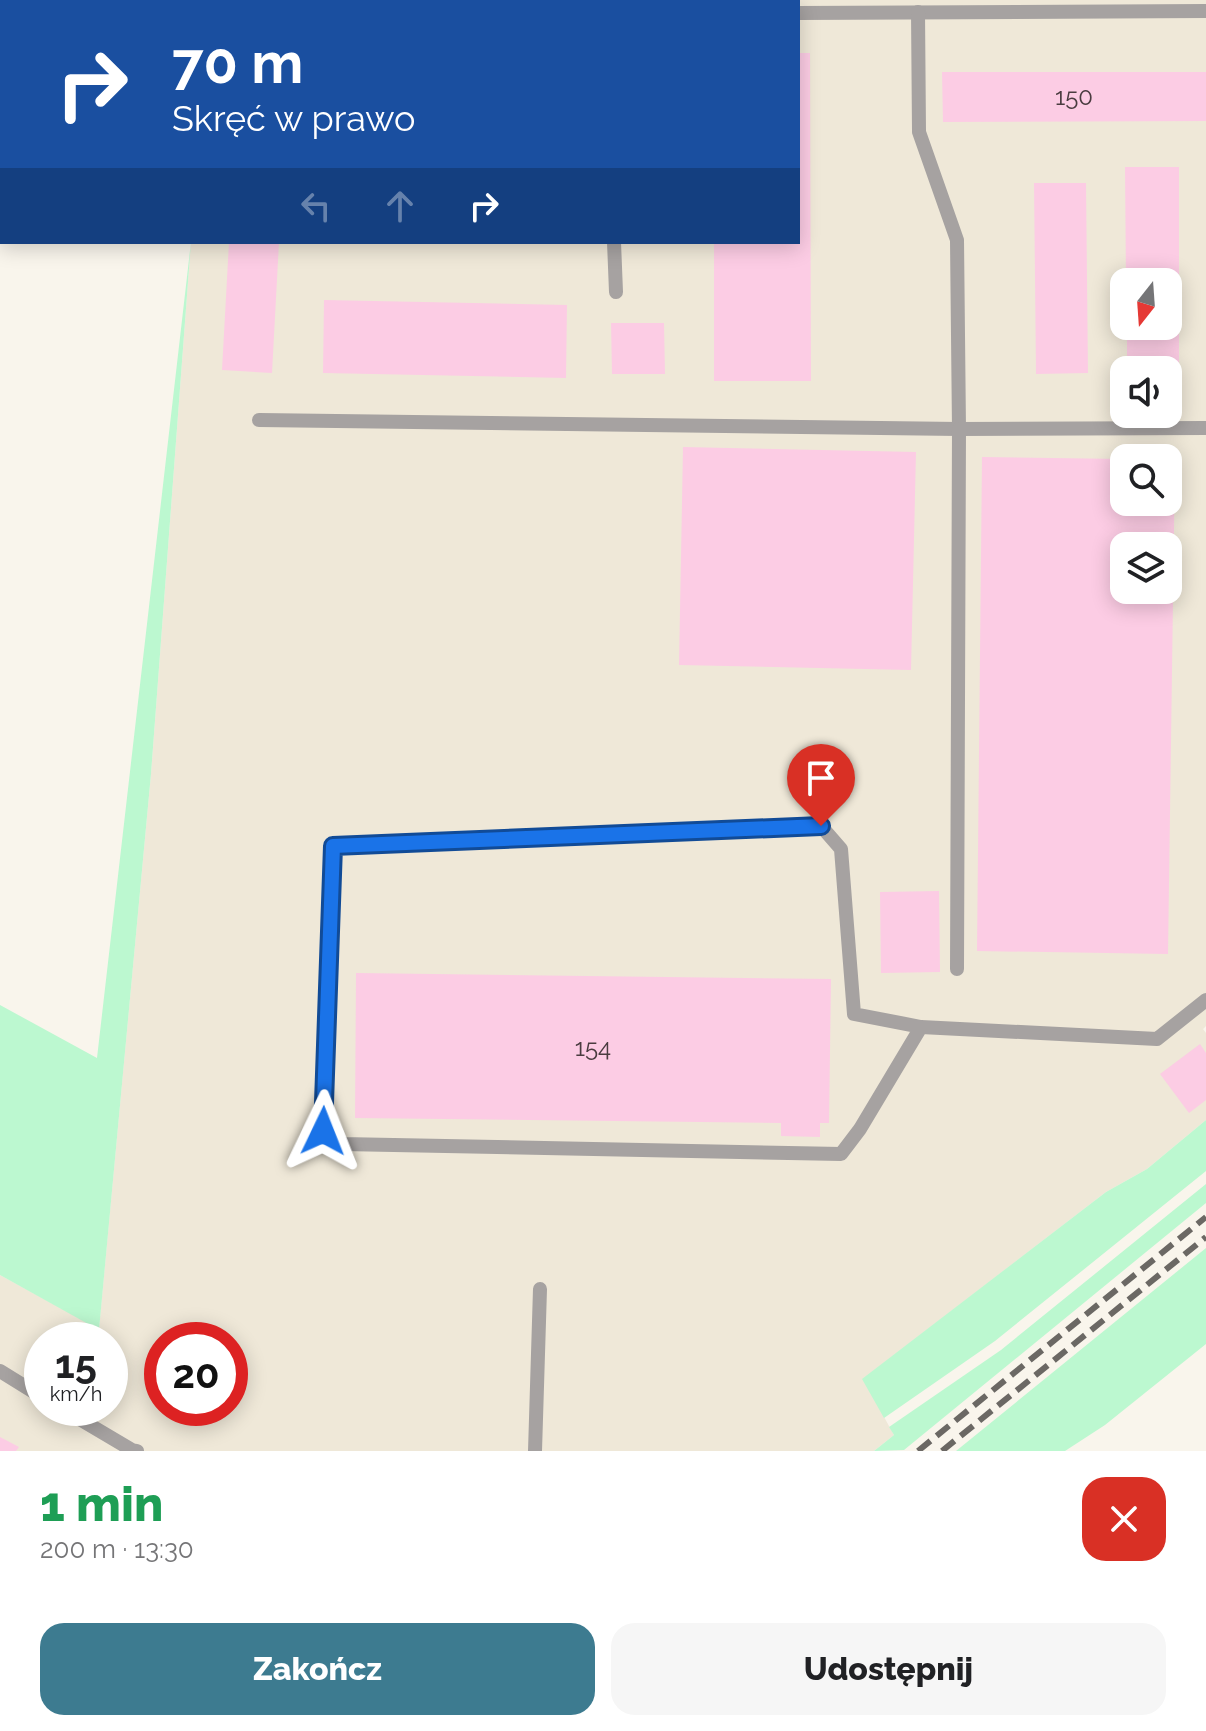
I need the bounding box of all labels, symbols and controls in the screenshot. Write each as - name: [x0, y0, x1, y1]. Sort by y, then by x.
- text: 70 m: [172, 30, 303, 96]
- icon: right: [40, 32, 144, 136]
- house number: 150: [1055, 82, 1093, 111]
- text: Skręć w prawo: [172, 97, 415, 139]
- icon: left: [294, 184, 338, 228]
- icon: ahead: [378, 184, 422, 228]
- icon: right: [462, 184, 506, 228]
- north arrow: [1110, 268, 1182, 340]
- map controls: [1110, 268, 1182, 604]
- button: sound: [1110, 356, 1182, 428]
- button: search: [1110, 444, 1182, 516]
- button: layers: [1110, 532, 1182, 604]
- pin: [787, 744, 855, 826]
- icon: arrive: [799, 756, 843, 800]
- house number: 154: [575, 1033, 611, 1062]
- position arrow: [281, 1089, 365, 1173]
- speed limit sign: 20: [144, 1322, 248, 1426]
- text: 15: [55, 1340, 97, 1387]
- text: km/h: [50, 1382, 102, 1406]
- text: 1 min: [40, 1476, 163, 1532]
- button: close: [1082, 1477, 1166, 1561]
- text: 200 m · 13:30: [40, 1534, 194, 1564]
- button: Zakończ: [40, 1623, 595, 1715]
- button: Udostępnij: [611, 1623, 1166, 1715]

